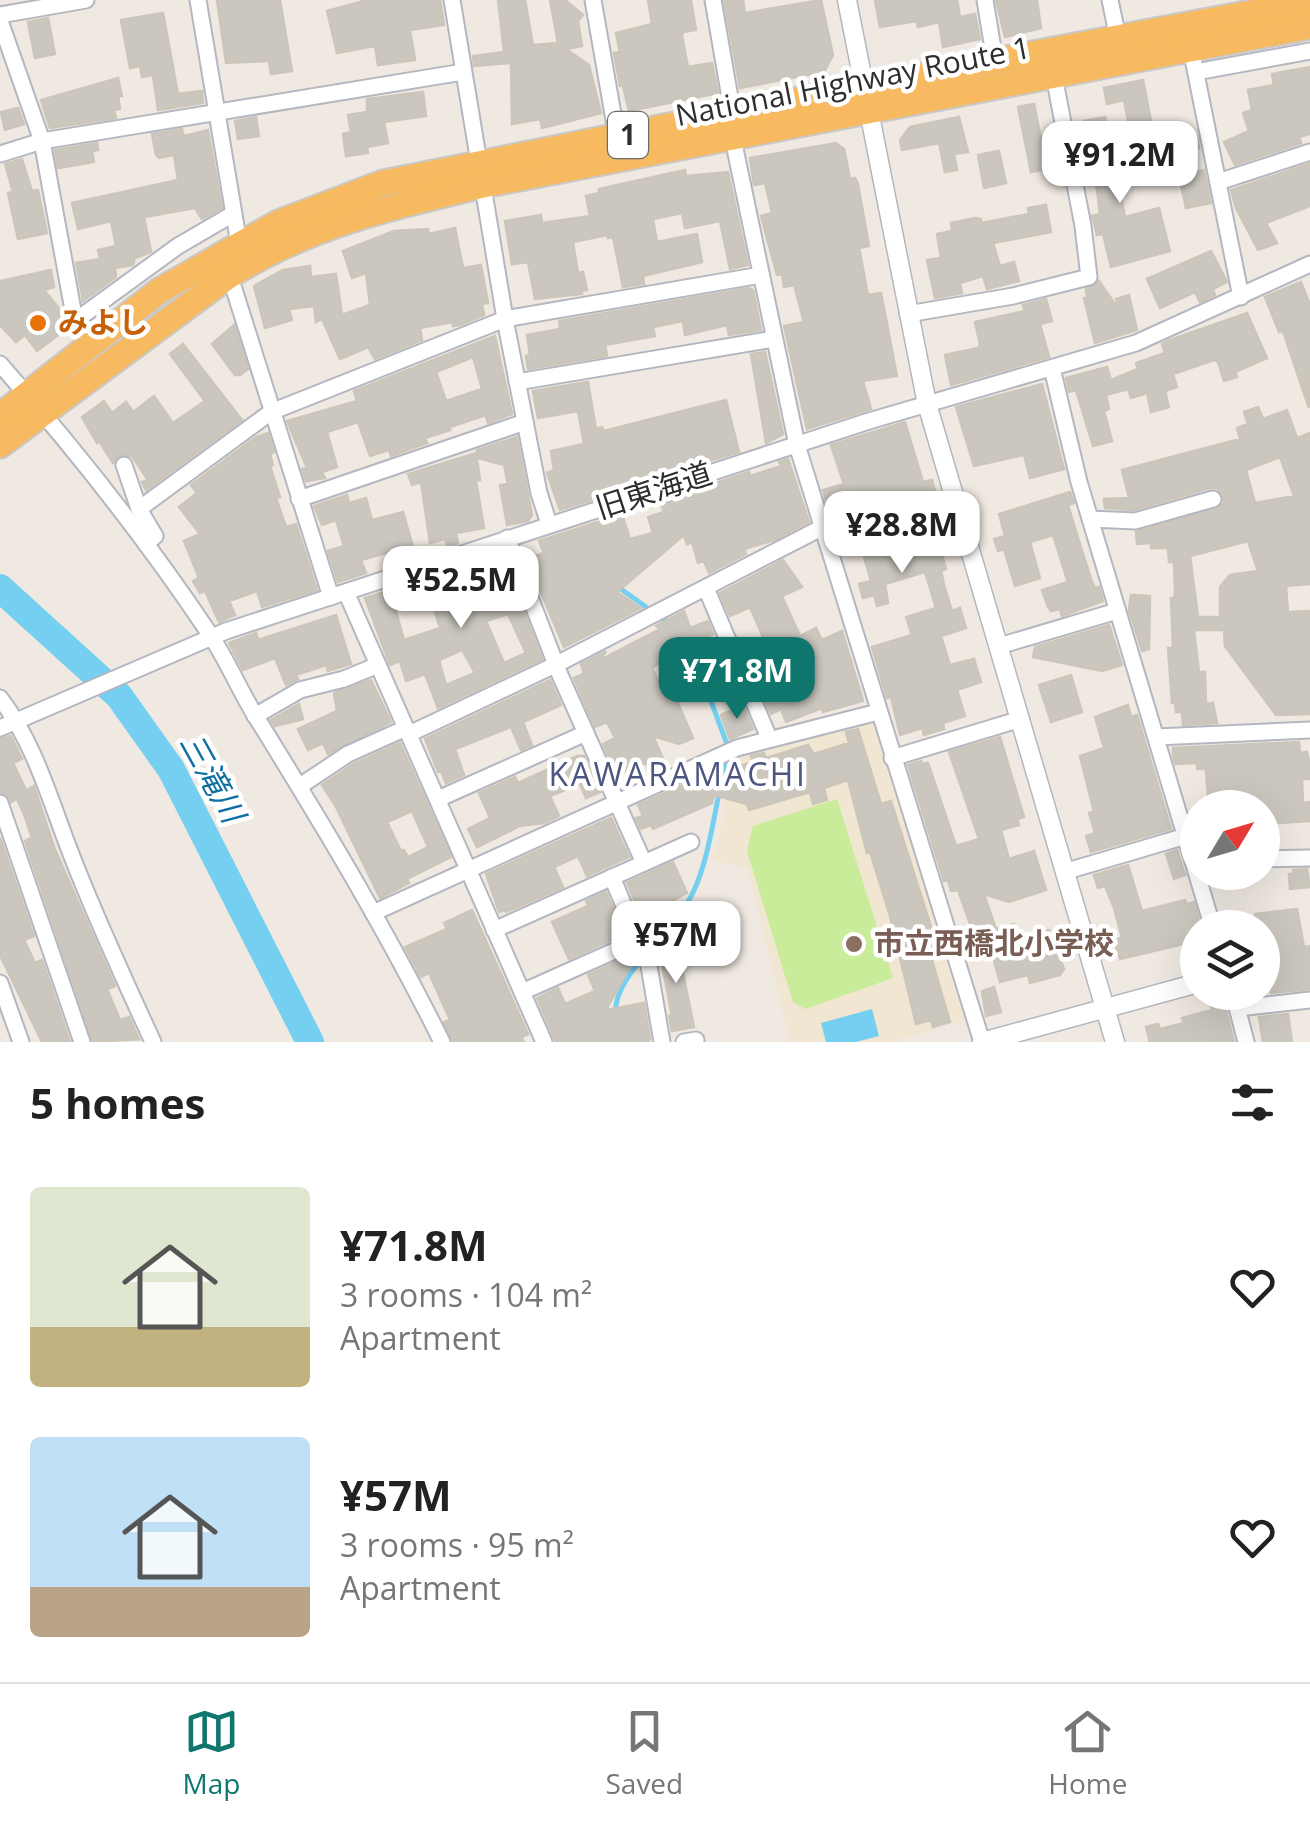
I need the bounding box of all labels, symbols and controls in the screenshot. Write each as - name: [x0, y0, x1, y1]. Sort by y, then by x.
- street label: National Highway Route 1: [672, 26, 1034, 135]
- road number: 1: [608, 112, 648, 158]
- pin: ¥91.2M: [1039, 121, 1201, 206]
- text: ¥91.2M: [1064, 132, 1176, 175]
- place label: みよし: [58, 301, 148, 342]
- marker: みよし: [27, 312, 49, 334]
- street label: 旧東海道: [590, 452, 717, 528]
- pin: ¥28.8M: [821, 491, 983, 576]
- text: ¥28.8M: [846, 502, 958, 545]
- pin: ¥52.5M: [380, 546, 542, 631]
- text: ¥52.5M: [405, 557, 517, 600]
- pin: ¥71.8M: [656, 637, 818, 722]
- text: ¥71.8M: [681, 648, 793, 691]
- water label: 三滝川: [171, 725, 257, 832]
- district label: KAWARAMACHI: [549, 752, 807, 795]
- north arrow: [1180, 790, 1280, 890]
- map controls: [1180, 790, 1280, 1010]
- pin: ¥57M: [617, 901, 735, 986]
- button: layers: [1180, 910, 1280, 1010]
- text: ¥57M: [633, 912, 719, 955]
- place label: 市立西橋北小学校: [874, 922, 1114, 963]
- marker: 市立西橋北小学校: [843, 933, 865, 955]
- text: 5 homes: [30, 1074, 205, 1131]
- icon: filters: [1225, 1075, 1280, 1130]
- text: ¥71.8M: [340, 1216, 488, 1273]
- icon: home: [110, 1227, 230, 1347]
- icon: heart: [1225, 1260, 1280, 1315]
- text: 3 rooms · 104 m²: [340, 1273, 592, 1316]
- text: Apartment: [340, 1316, 501, 1359]
- text: ¥57M: [340, 1466, 452, 1523]
- icon: home: [110, 1477, 230, 1597]
- icon: heart: [1225, 1510, 1280, 1565]
- text: 3 rooms · 95 m²: [340, 1523, 574, 1566]
- text: Apartment: [340, 1566, 501, 1609]
- tab: Map: [183, 1704, 240, 1802]
- tab: Saved: [605, 1704, 683, 1802]
- tab: Home: [1048, 1704, 1127, 1802]

